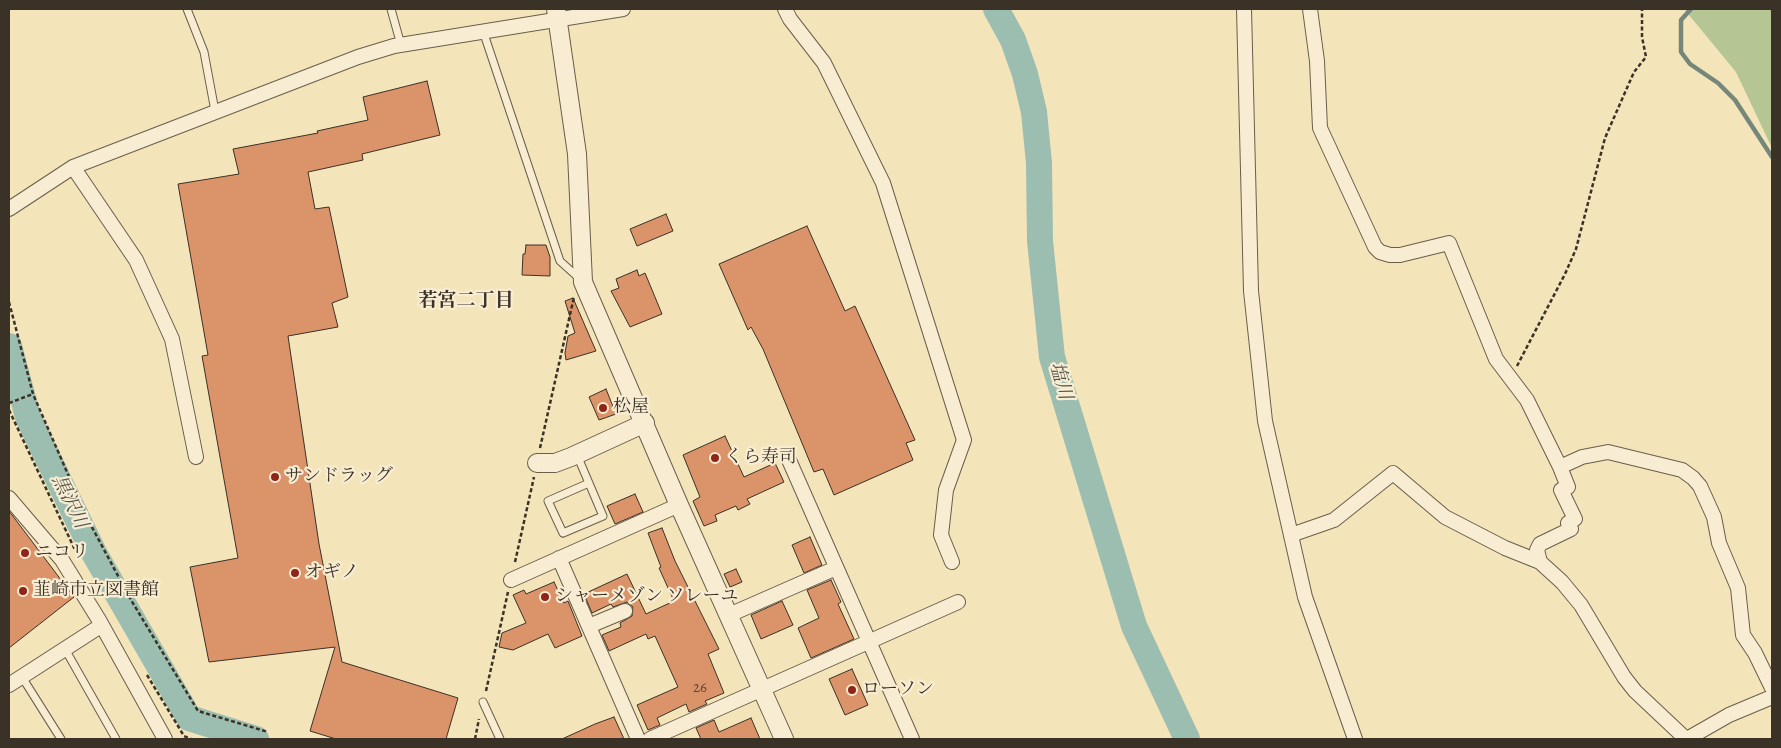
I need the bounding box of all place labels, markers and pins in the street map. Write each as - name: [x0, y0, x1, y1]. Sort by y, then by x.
- place label: 松屋: [613, 397, 649, 419]
- marker: 松屋: [597, 402, 609, 414]
- place label: くら寿司: [725, 447, 797, 469]
- marker: くら寿司: [709, 452, 721, 464]
- place label: サンドラッグ: [285, 466, 393, 488]
- marker: サンドラッグ: [269, 471, 281, 483]
- place label: ニコリ: [35, 542, 89, 564]
- marker: ニコリ: [19, 547, 31, 559]
- place label: オギノ: [305, 562, 359, 584]
- marker: オギノ: [289, 567, 301, 579]
- place label: 韮崎市立図書館: [33, 580, 159, 602]
- marker: 韮崎市立図書館: [17, 585, 29, 597]
- place label: シャーメゾン ソレーユ: [555, 586, 739, 608]
- marker: シャーメゾン ソレーユ: [539, 591, 551, 603]
- place label: ローソン: [862, 679, 934, 701]
- marker: ローソン: [846, 684, 858, 696]

